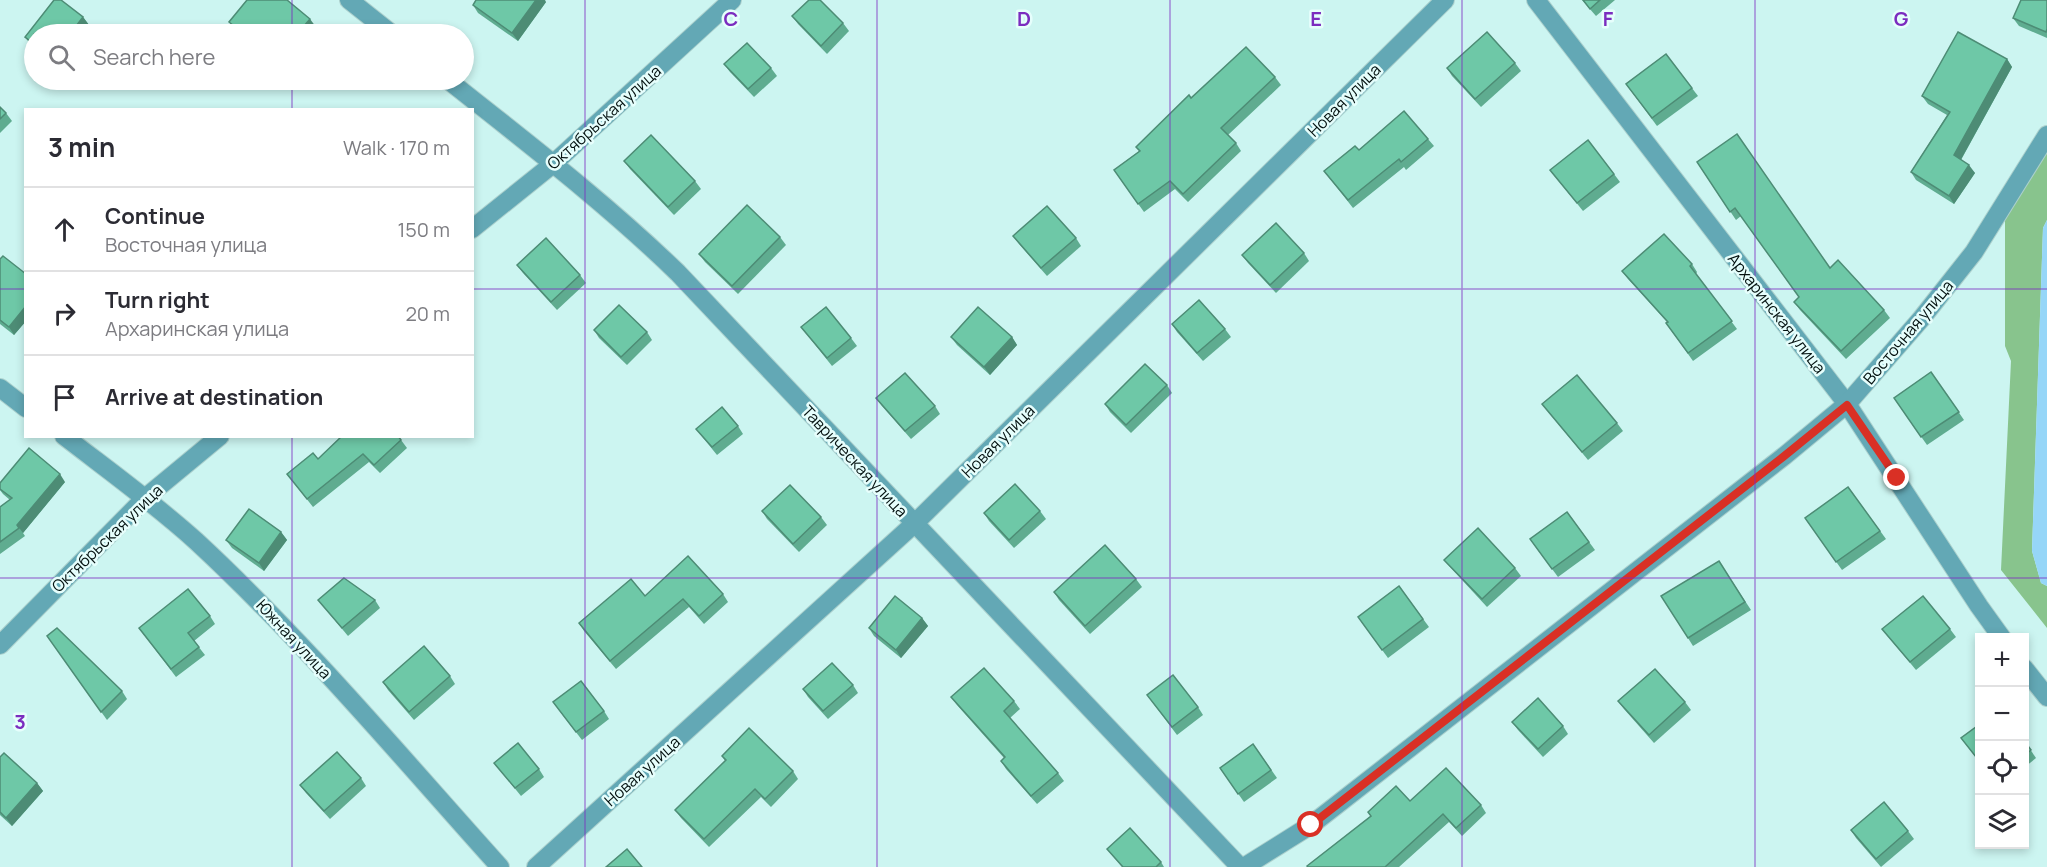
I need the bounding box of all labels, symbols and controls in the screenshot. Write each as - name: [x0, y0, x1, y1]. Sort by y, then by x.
- text: C: [724, 5, 738, 32]
- text: D: [1017, 5, 1031, 32]
- text: E: [1310, 5, 1322, 32]
- text: F: [1603, 5, 1614, 32]
- text: G: [1894, 5, 1909, 32]
- search box: [24, 24, 474, 90]
- icon: search: [45, 41, 78, 74]
- text: Search here: [93, 42, 215, 72]
- street label: Новая улица: [1303, 59, 1385, 141]
- street label: Октябрьская улица: [542, 60, 666, 174]
- text: 3 min: [48, 129, 115, 165]
- text: Walk · 170 m: [343, 134, 450, 161]
- text: Continue: [105, 201, 205, 231]
- icon: ahead: [48, 213, 81, 246]
- text: 150 m: [397, 216, 450, 243]
- text: Восточная улица: [105, 231, 267, 258]
- street label: Архаринская улица: [1723, 248, 1831, 378]
- street label: Восточная улица: [1858, 275, 1958, 389]
- text: Turn right: [105, 285, 210, 315]
- icon: right: [48, 297, 81, 330]
- text: 20 m: [405, 300, 450, 327]
- text: Архаринская улица: [105, 315, 289, 342]
- icon: arrive: [48, 381, 81, 414]
- text: Arrive at destination: [105, 382, 323, 412]
- street label: Таврическая улица: [797, 400, 913, 522]
- street label: Новая улица: [957, 400, 1039, 482]
- route end: [1883, 464, 1909, 490]
- street label: Октябрьская улица: [47, 479, 167, 597]
- street label: Южная улица: [251, 595, 337, 683]
- map controls: [1975, 633, 2029, 849]
- button: +: [1975, 633, 2029, 687]
- button: −: [1975, 687, 2029, 741]
- text: 3: [14, 708, 26, 735]
- street label: Новая улица: [599, 731, 685, 811]
- button: locate: [1975, 741, 2029, 795]
- button: layers: [1975, 795, 2029, 849]
- route start: [1297, 811, 1323, 837]

